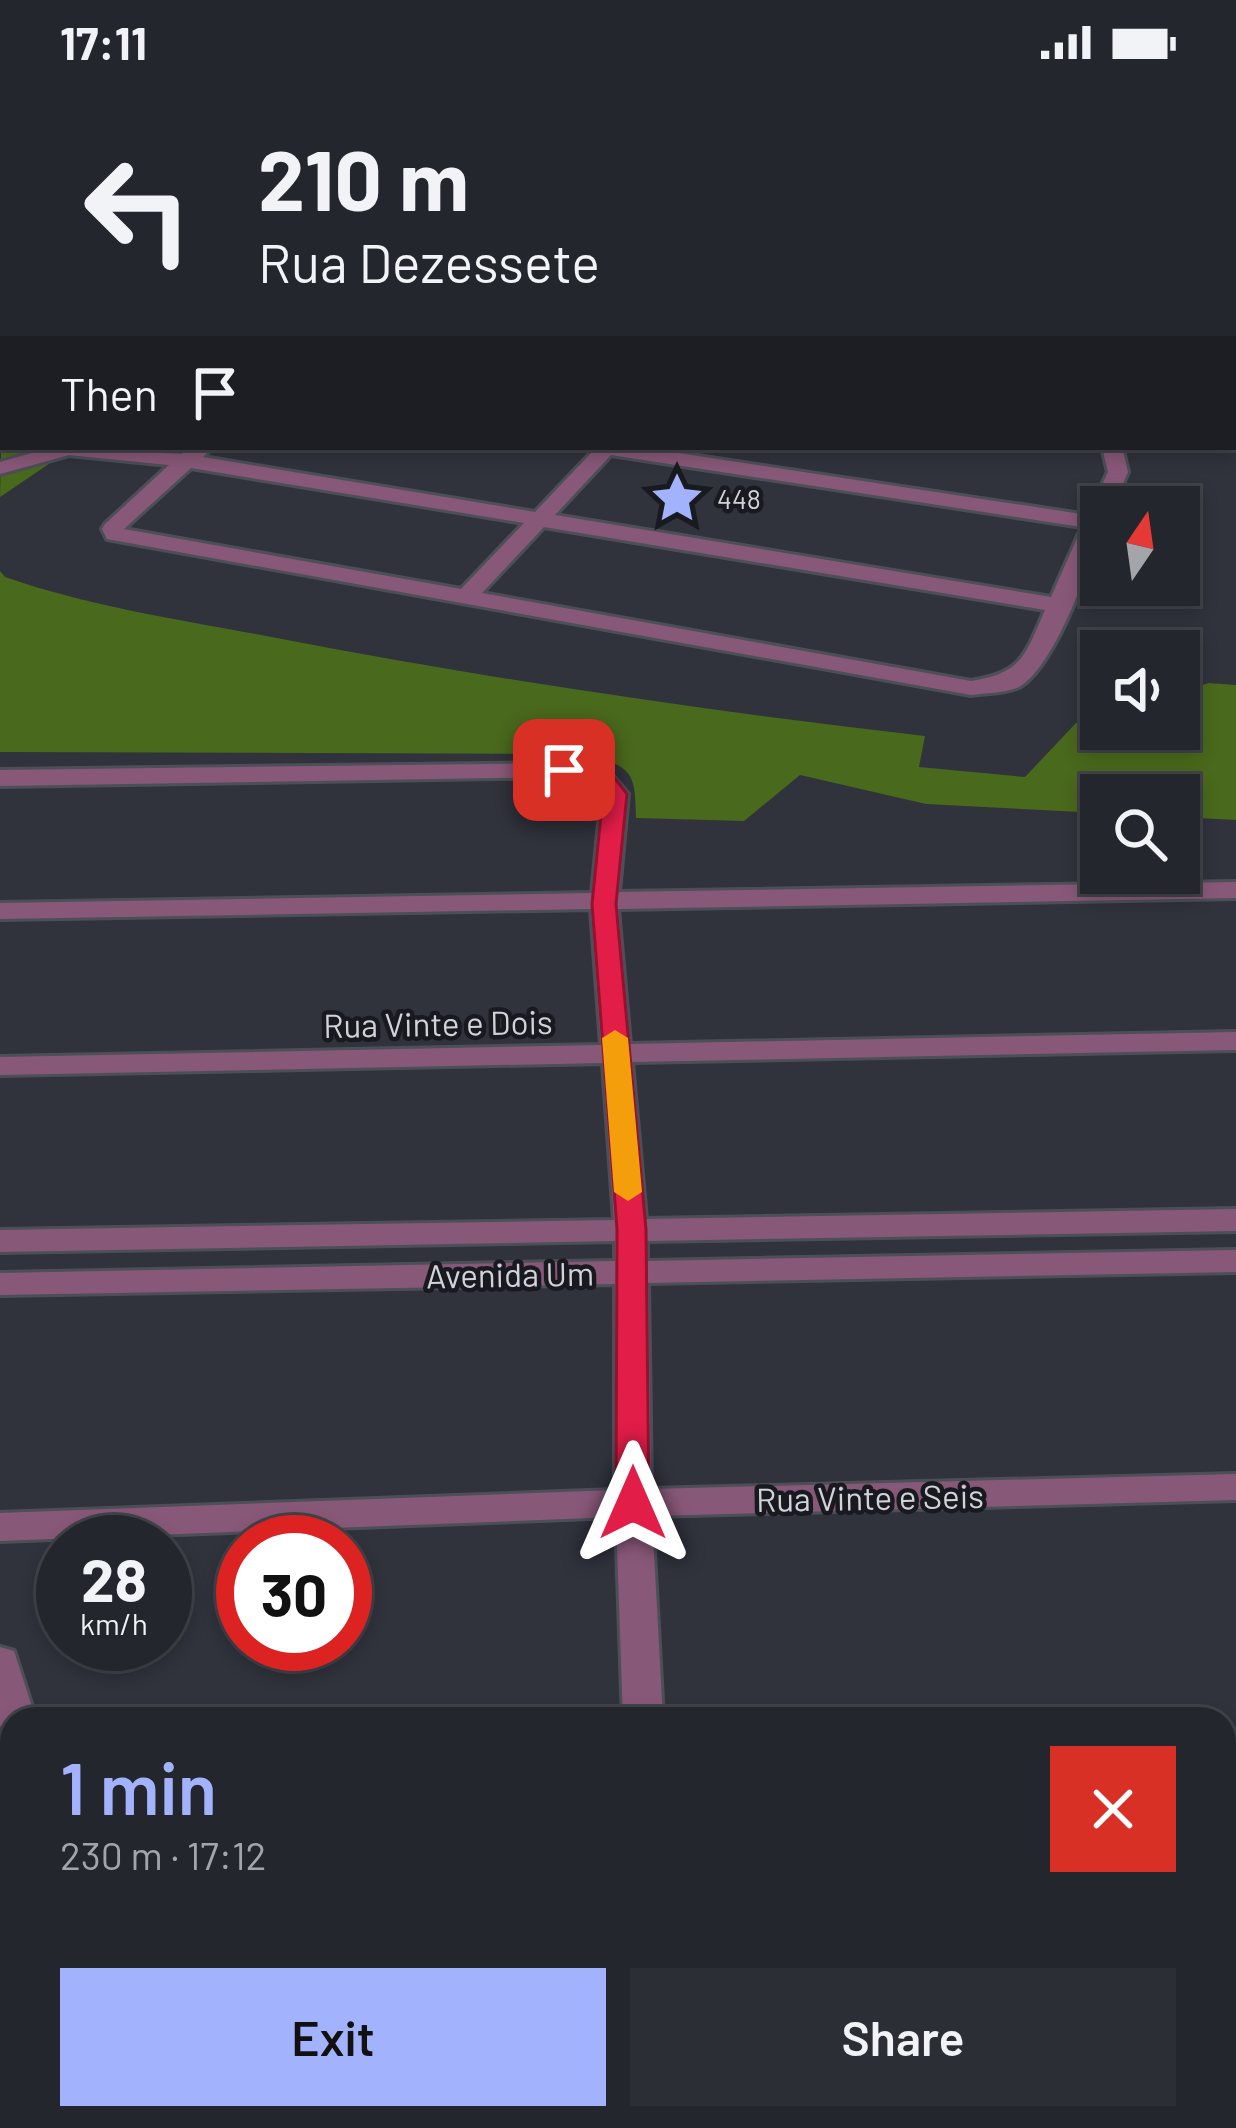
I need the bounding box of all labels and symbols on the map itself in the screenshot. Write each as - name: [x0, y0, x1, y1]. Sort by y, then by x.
- place icon: 448: [648, 469, 706, 527]
- place label: 448: [717, 482, 761, 514]
- north arrow: [1080, 486, 1200, 606]
- pin: [513, 719, 615, 821]
- street label: Rua Vinte e Dois: [323, 1001, 553, 1045]
- street label: Avenida Um: [426, 1253, 594, 1295]
- position arrow: [570, 1440, 696, 1566]
- street label: Rua Vinte e Seis: [756, 1475, 984, 1519]
- speed limit sign: 30: [216, 1515, 372, 1671]

